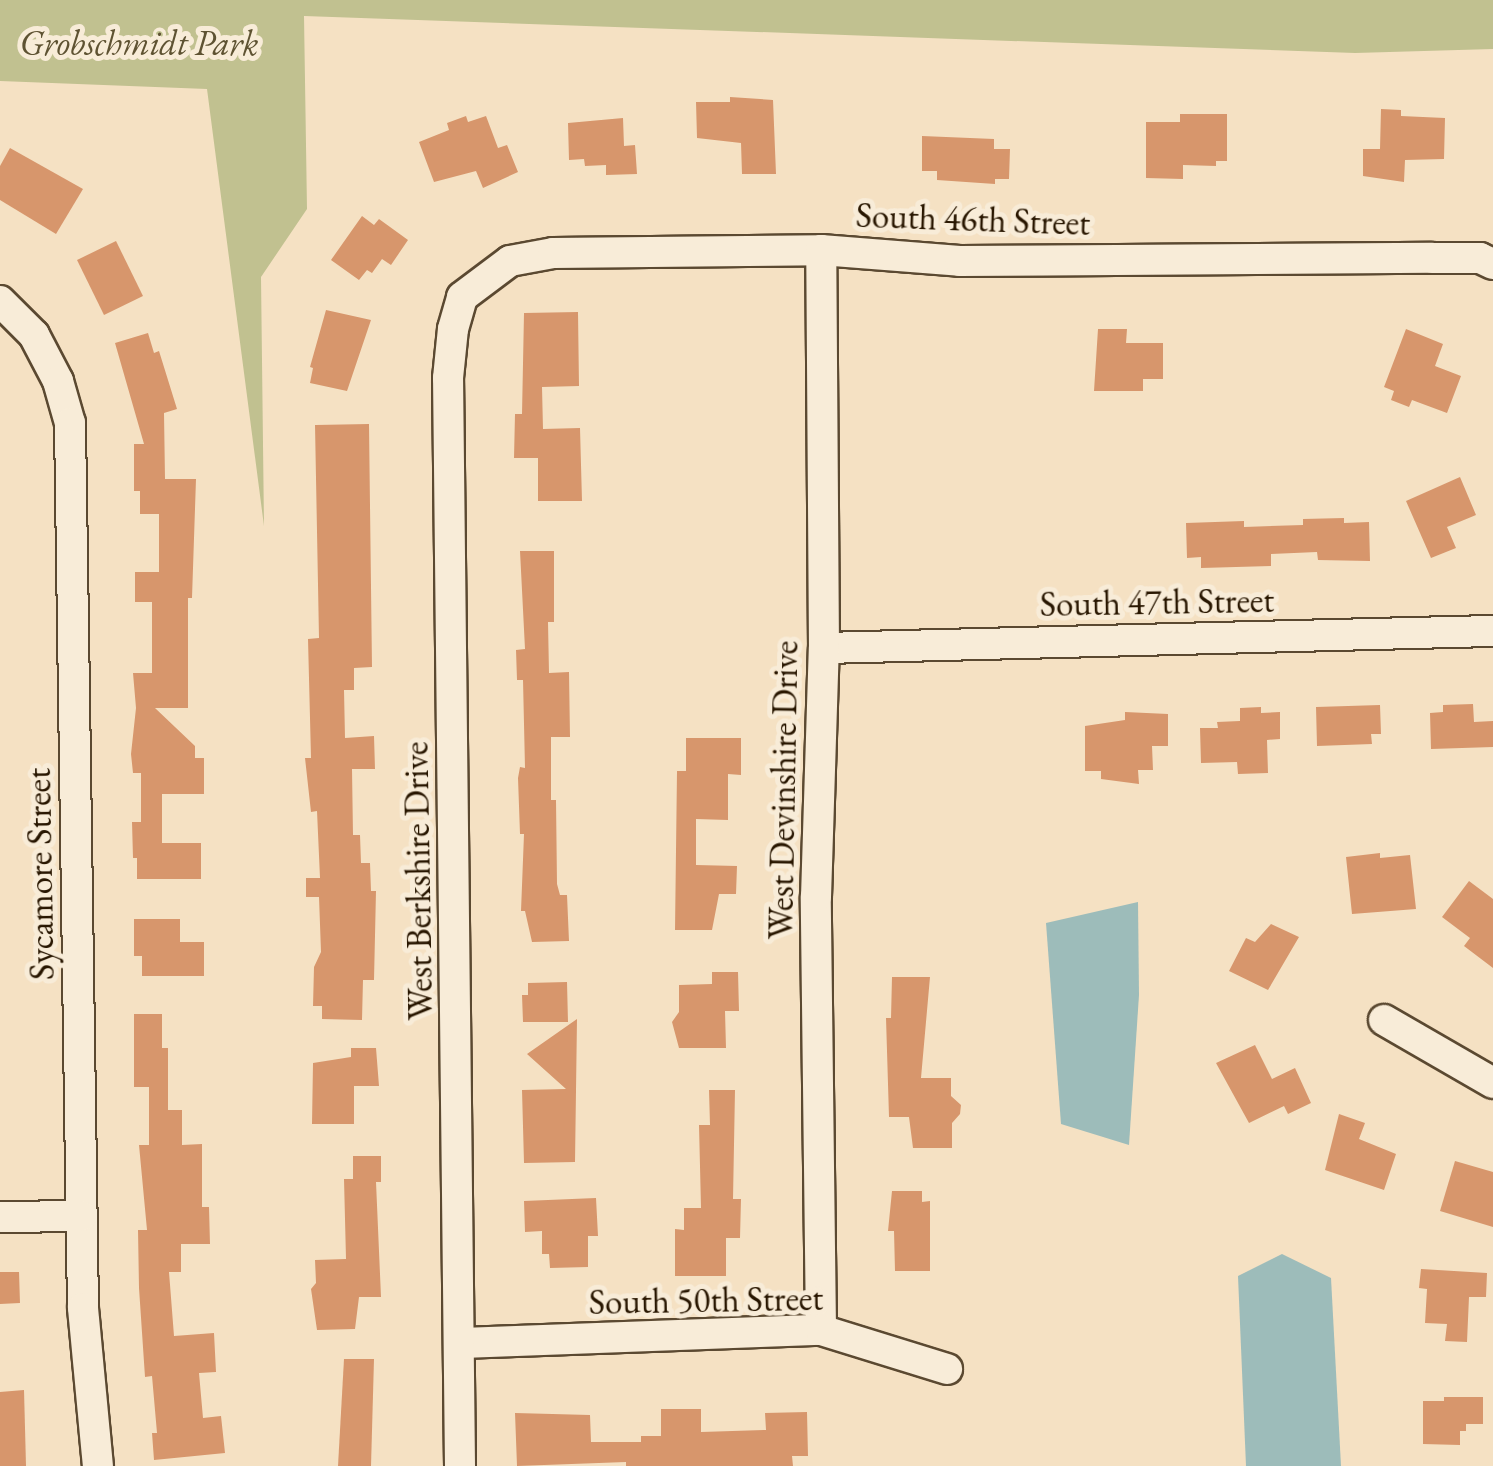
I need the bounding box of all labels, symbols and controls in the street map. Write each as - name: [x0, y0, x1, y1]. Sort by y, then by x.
- park label: Grobschmidt Park: [19, 22, 259, 64]
- street label: South 46th Street: [855, 194, 1091, 244]
- street label: South 47th Street: [1039, 579, 1275, 625]
- street label: West Devinshire Drive: [759, 640, 807, 940]
- street label: West Berkshire Drive: [395, 741, 441, 1021]
- street label: Sycamore Street: [17, 768, 63, 980]
- street label: South 50th Street: [588, 1277, 824, 1323]

